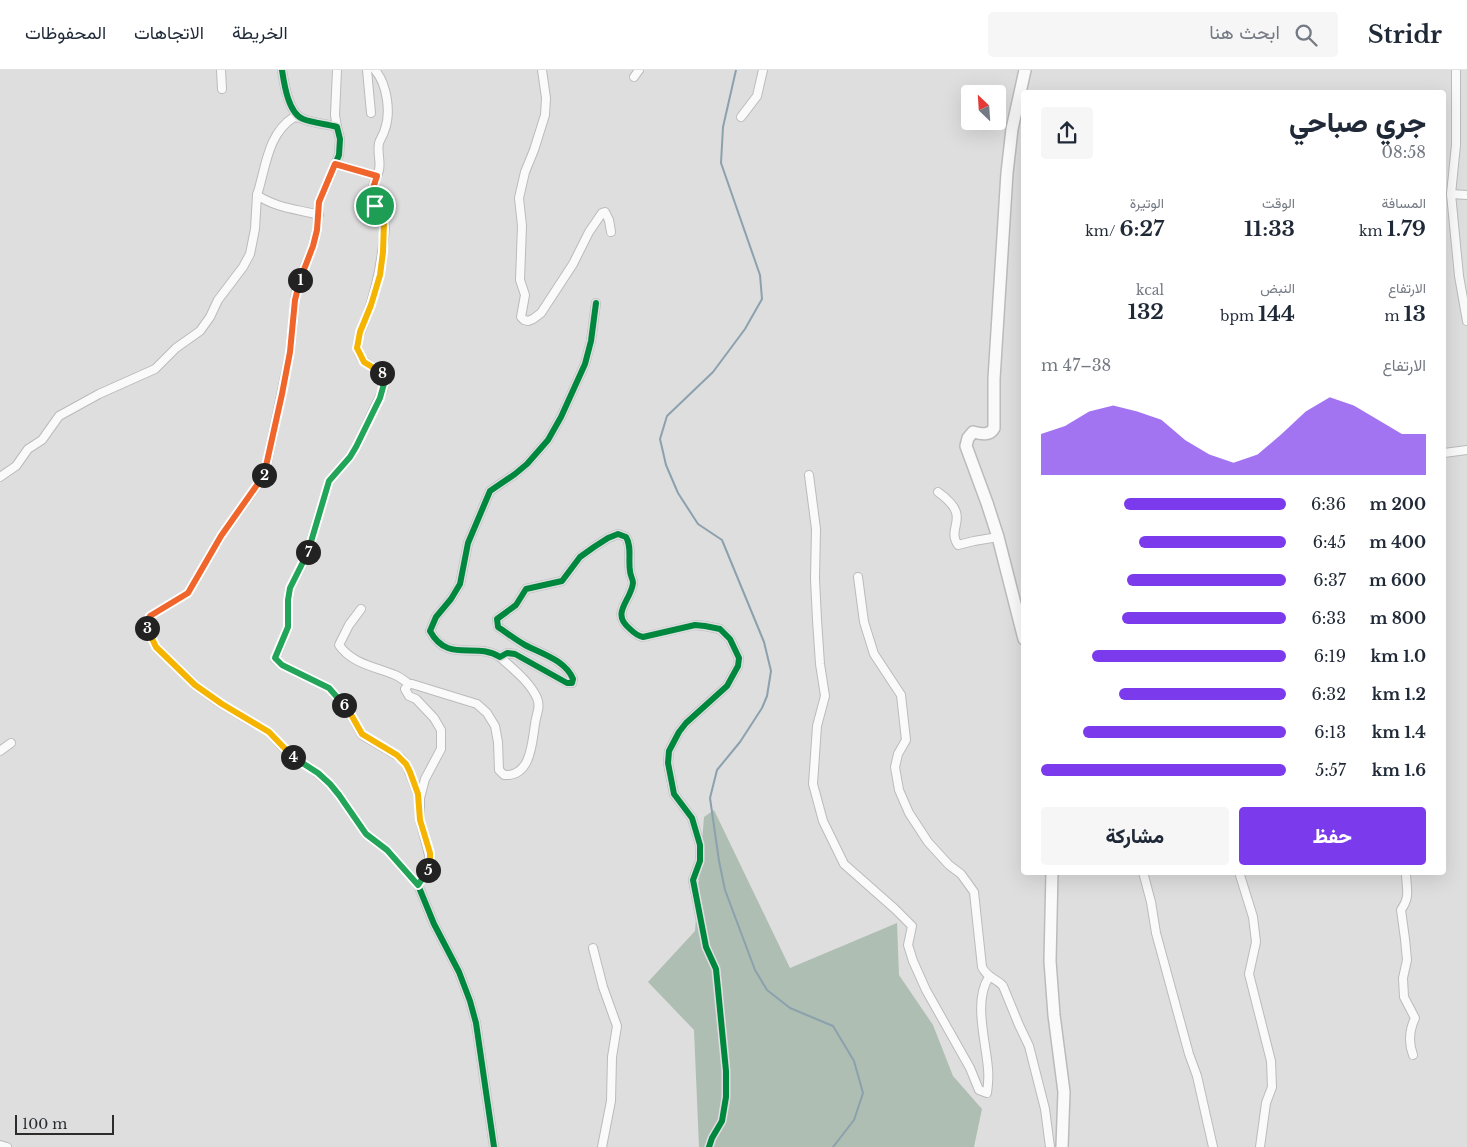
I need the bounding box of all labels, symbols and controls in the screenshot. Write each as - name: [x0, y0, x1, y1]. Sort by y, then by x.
- search box: [988, 12, 1338, 57]
- text: Stridr: [1368, 20, 1442, 49]
- text: ابحث هنا: [1209, 21, 1280, 44]
- icon: search: [1292, 21, 1320, 49]
- text: المحفوظات: [25, 22, 106, 44]
- text: الاتجاهات: [134, 22, 204, 44]
- text: الخريطة: [232, 22, 288, 44]
- north arrow: [961, 85, 1006, 130]
- map controls: [961, 85, 1006, 130]
- text: جري صباحي: [1289, 105, 1426, 140]
- button: share: [1041, 107, 1093, 159]
- text: 08:58: [1382, 142, 1426, 162]
- pin: [354, 185, 396, 227]
- icon: arrive: [361, 192, 389, 220]
- text: الوتيرة: [1130, 194, 1164, 212]
- text: الوقت: [1262, 194, 1295, 212]
- text: المسافة: [1382, 194, 1426, 212]
- text: 6:27: [1119, 216, 1164, 242]
- text: 11:33: [1244, 216, 1295, 242]
- text: 1.79: [1387, 216, 1426, 242]
- text: /km: [1085, 222, 1119, 240]
- text: km: [1359, 222, 1387, 240]
- pin: 1: [288, 268, 312, 292]
- text: 1: [297, 271, 304, 289]
- text: النبض: [1260, 279, 1295, 297]
- text: الارتفاع: [1388, 279, 1426, 297]
- text: kcal: [1136, 281, 1164, 299]
- text: 132: [1128, 299, 1164, 325]
- text: 144: [1258, 301, 1295, 327]
- text: 13: [1403, 301, 1426, 327]
- text: bpm: [1220, 307, 1258, 325]
- text: m: [1384, 307, 1403, 325]
- text: 38–47 m: [1041, 355, 1111, 375]
- text: الارتفاع: [1383, 355, 1426, 375]
- pin: 8: [370, 360, 394, 386]
- text: 8: [378, 364, 387, 382]
- pin: 2: [252, 462, 276, 488]
- text: 2: [260, 466, 269, 484]
- text: 6:36: [1311, 494, 1346, 514]
- text: 200 m: [1369, 494, 1426, 514]
- text: 6:45: [1313, 532, 1346, 552]
- text: 400 m: [1369, 532, 1426, 552]
- pin: 7: [296, 540, 320, 564]
- text: 7: [305, 543, 312, 561]
- text: 6:37: [1313, 570, 1346, 590]
- text: 600 m: [1369, 570, 1426, 590]
- text: 6:33: [1311, 608, 1346, 628]
- text: 800 m: [1370, 608, 1426, 628]
- pin: 3: [134, 616, 160, 640]
- text: 3: [143, 619, 152, 637]
- text: 6:19: [1314, 646, 1346, 666]
- text: 1.0 km: [1371, 646, 1426, 666]
- text: 6:32: [1311, 684, 1346, 704]
- text: 1.2 km: [1372, 684, 1426, 704]
- pin: 6: [332, 692, 356, 718]
- text: 6: [340, 696, 349, 714]
- text: 6:13: [1314, 722, 1346, 742]
- text: 1.4 km: [1372, 722, 1426, 742]
- pin: 4: [280, 744, 306, 770]
- text: 4: [289, 748, 298, 766]
- text: 5:57: [1315, 760, 1346, 780]
- text: 1.6 km: [1372, 760, 1426, 780]
- button: مشاركة: [1041, 807, 1229, 865]
- button: حفظ: [1239, 807, 1426, 865]
- pin: 5: [416, 858, 440, 882]
- text: 5: [424, 861, 433, 879]
- scale bar: [15, 1112, 114, 1135]
- text: 100 m: [22, 1115, 67, 1133]

